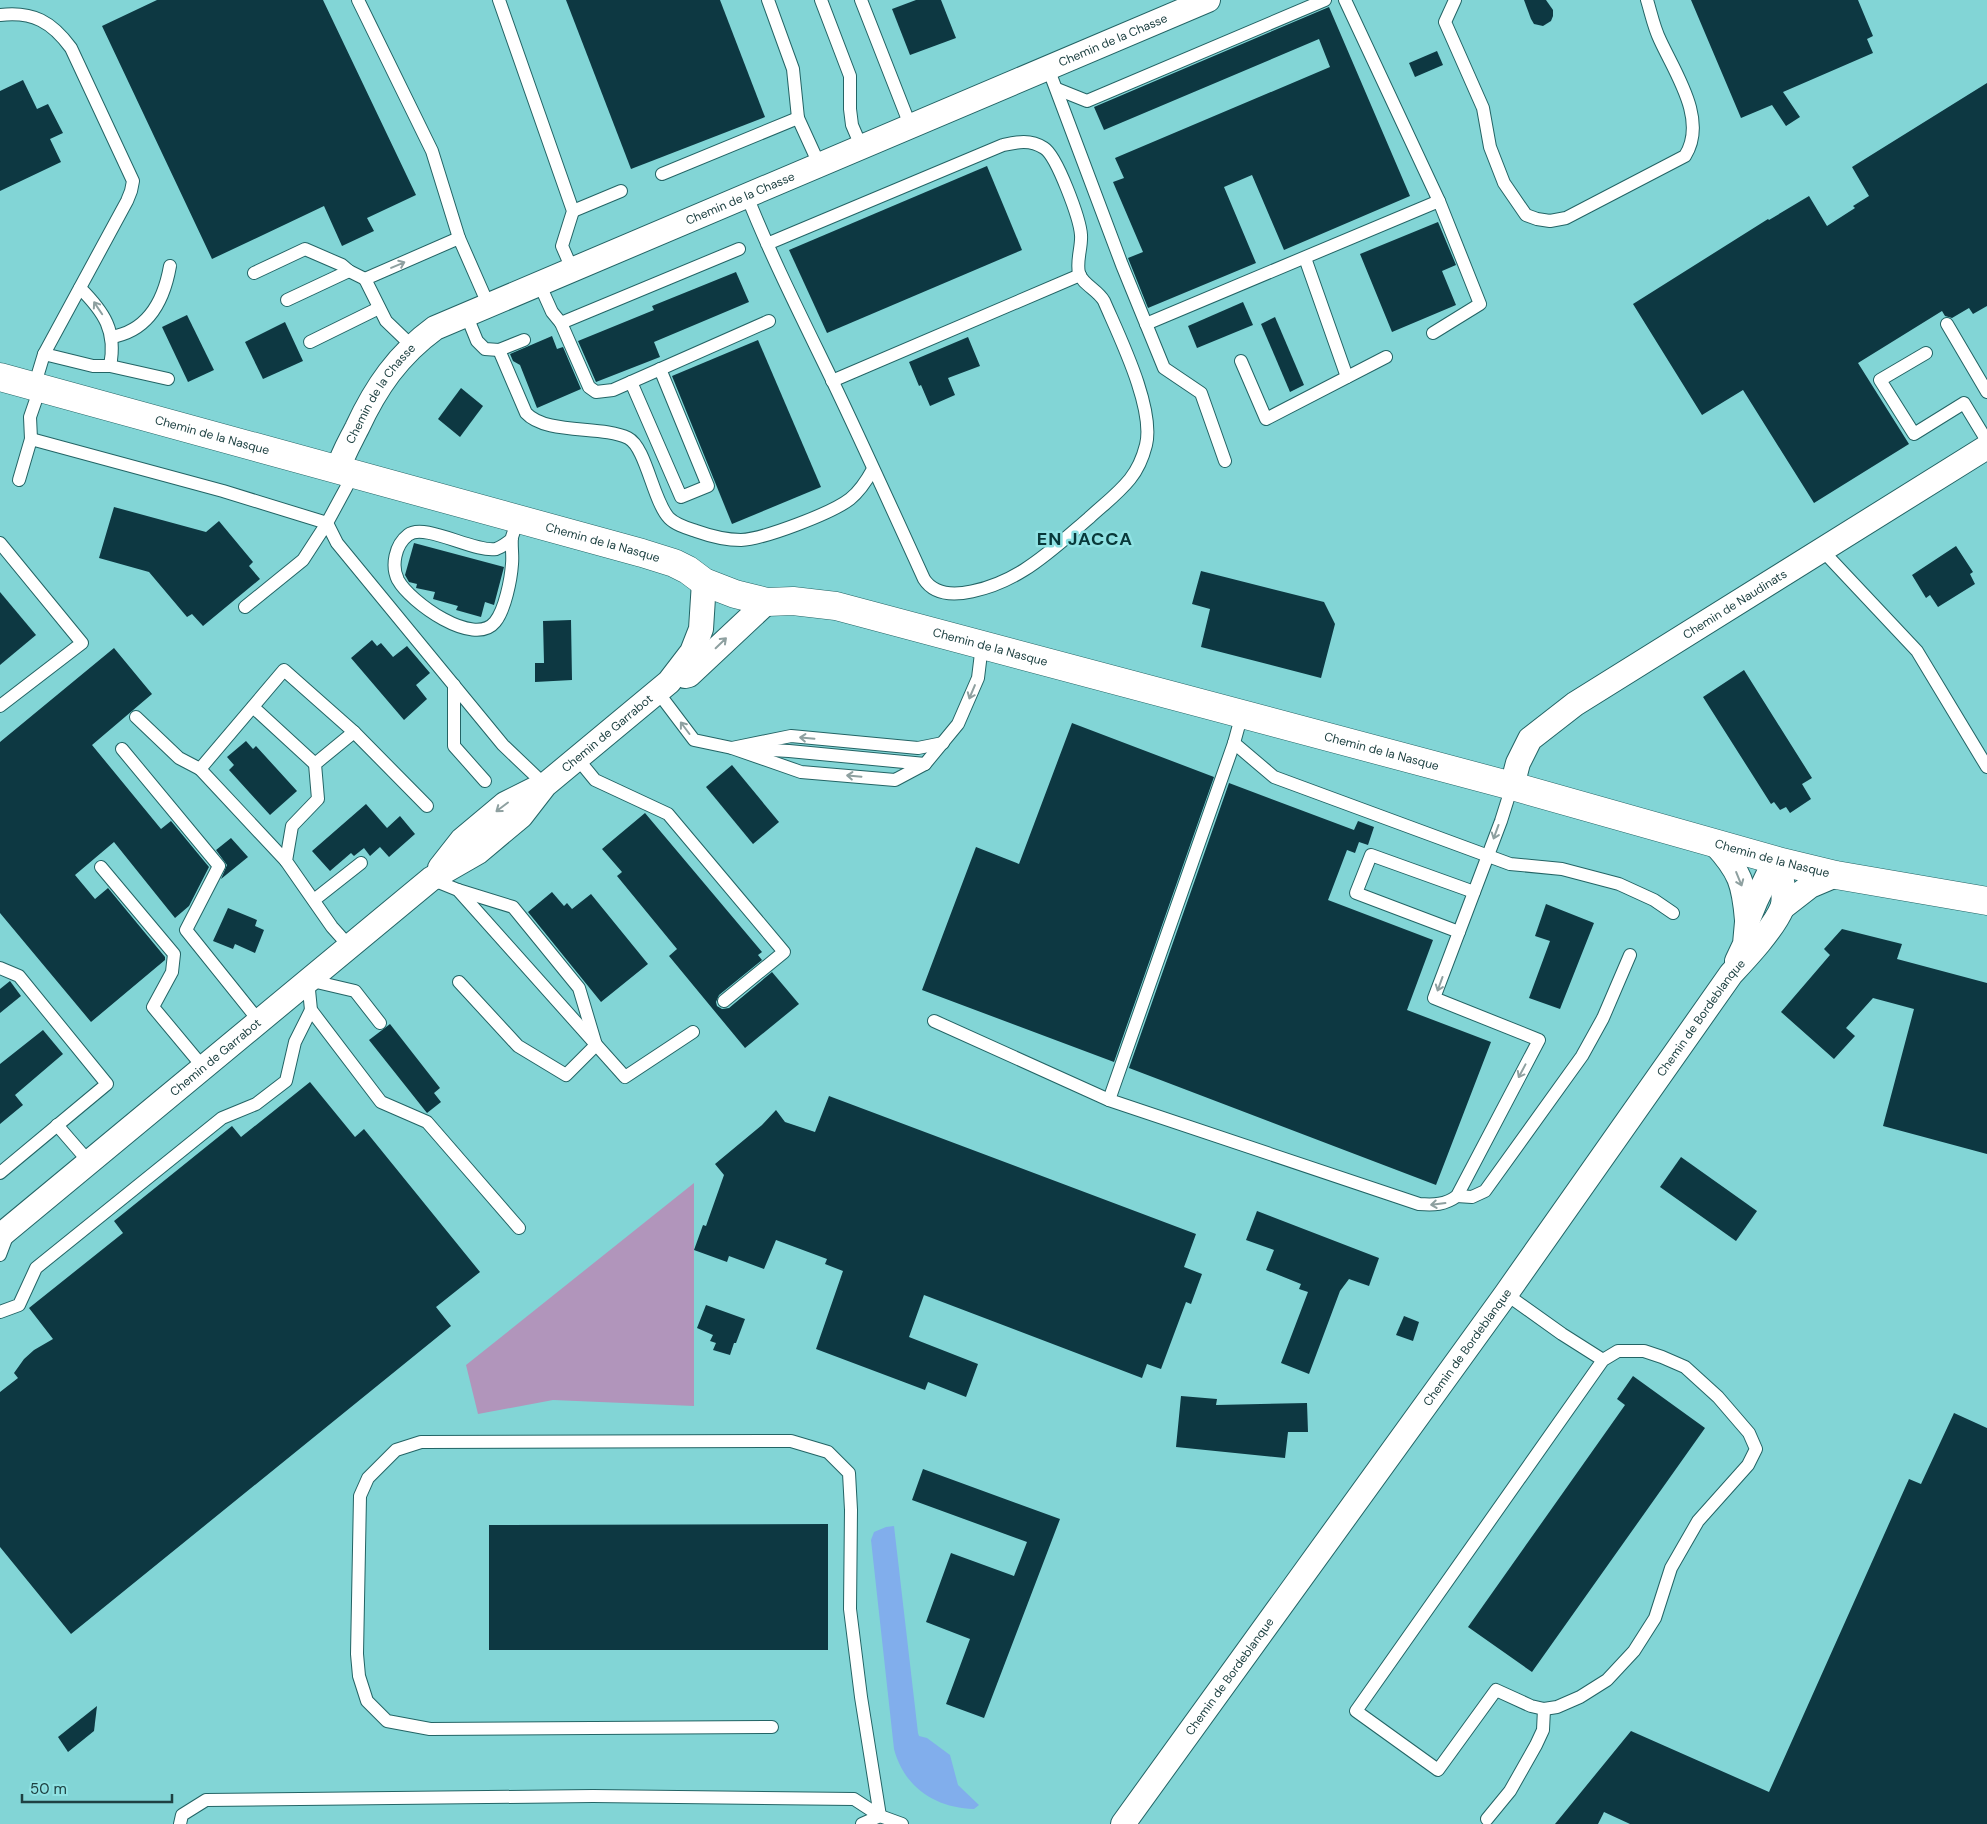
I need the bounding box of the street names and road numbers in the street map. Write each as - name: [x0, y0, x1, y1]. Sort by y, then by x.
- street label: Chemin de la Chasse: [1056, 10, 1170, 71]
- street label: Chemin de la Chasse: [683, 168, 797, 229]
- street label: Chemin de la Chasse: [342, 340, 419, 447]
- street label: Chemin de la Nasque: [153, 412, 271, 459]
- street label: Chemin de la Nasque: [544, 519, 662, 566]
- street label: Chemin de Naudinats: [1680, 566, 1790, 643]
- street label: Chemin de la Nasque: [931, 624, 1050, 670]
- street label: Chemin de Garrabot: [558, 691, 656, 776]
- street label: Chemin de la Nasque: [1322, 728, 1441, 774]
- street label: Chemin de la Nasque: [1713, 836, 1831, 881]
- street label: Chemin de Bordeblanque: [1653, 956, 1749, 1080]
- street label: Chemin de Garrabot: [167, 1015, 265, 1100]
- street label: Chemin de Bordeblanque: [1419, 1285, 1515, 1409]
- street label: Chemin de Bordeblanque: [1182, 1614, 1278, 1738]

